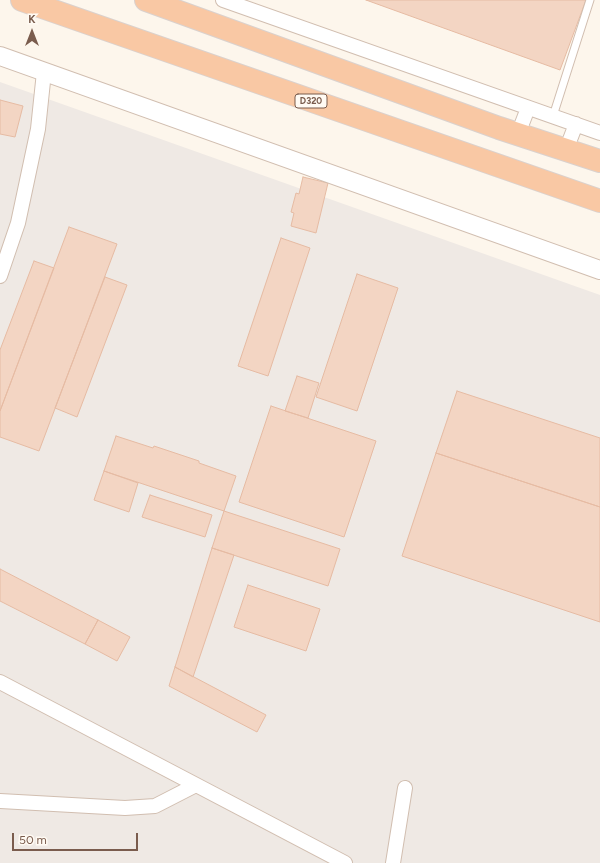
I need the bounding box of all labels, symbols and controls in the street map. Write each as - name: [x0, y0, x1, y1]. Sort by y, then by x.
- north arrow: [12, 12, 52, 52]
- text: K: [28, 13, 36, 26]
- road number: D320: [295, 94, 327, 108]
- scale bar: [14, 825, 140, 851]
- text: 50 m: [19, 833, 47, 847]

